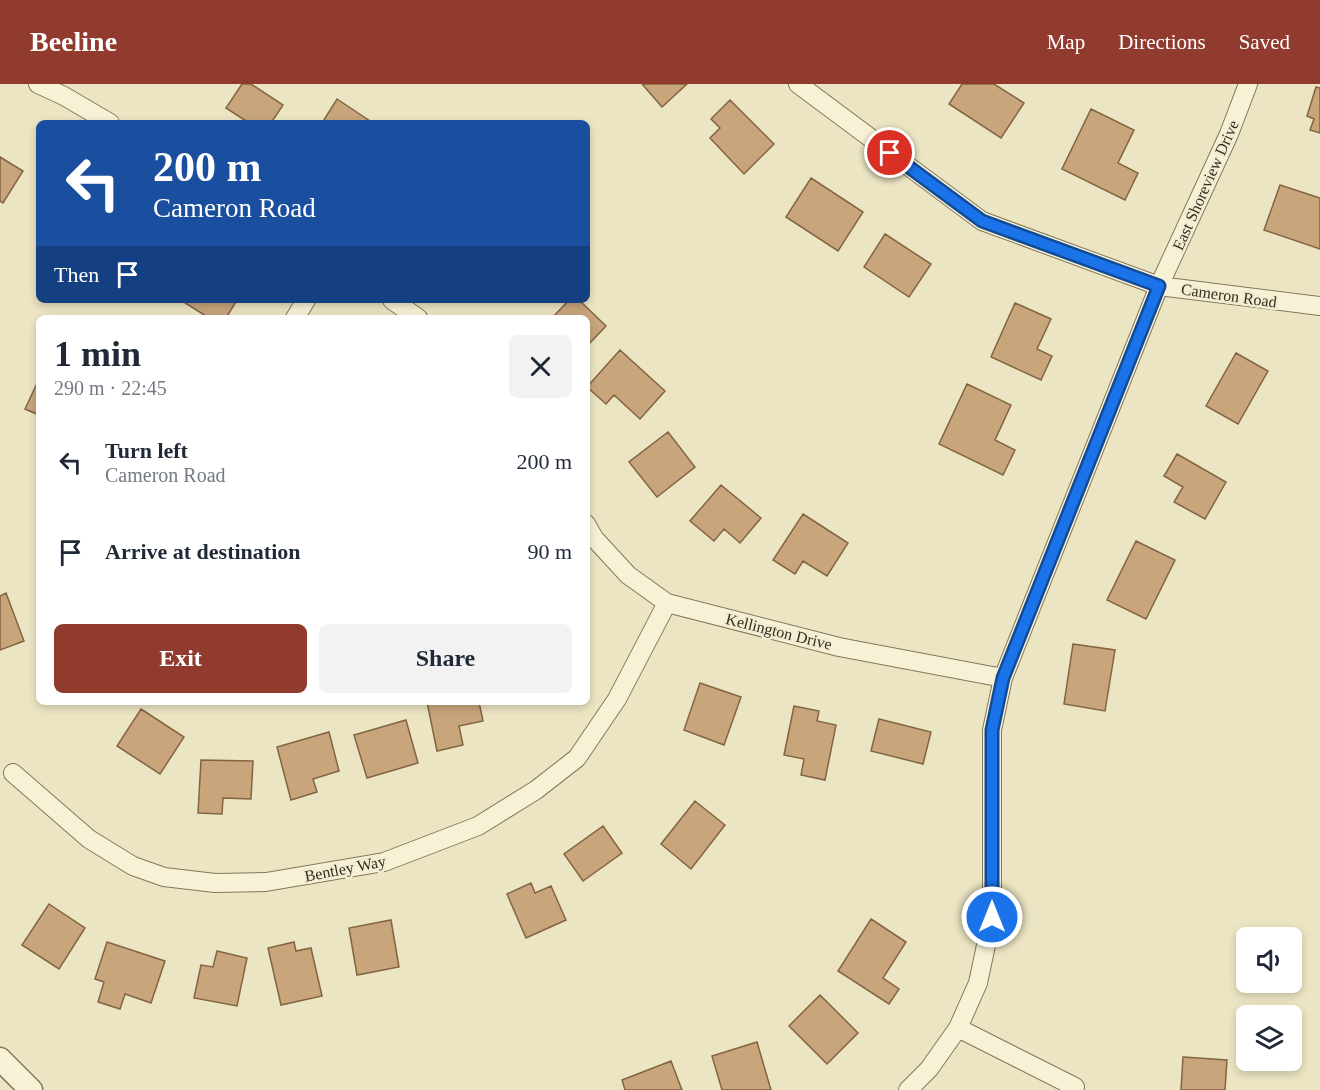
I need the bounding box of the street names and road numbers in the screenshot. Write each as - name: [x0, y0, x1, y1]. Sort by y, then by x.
- street label: East Shoreview Drive: [1169, 118, 1242, 253]
- street label: Cameron Road: [1180, 280, 1278, 311]
- street label: Kellington Drive: [724, 610, 834, 654]
- street label: Bentley Way: [303, 852, 387, 886]

